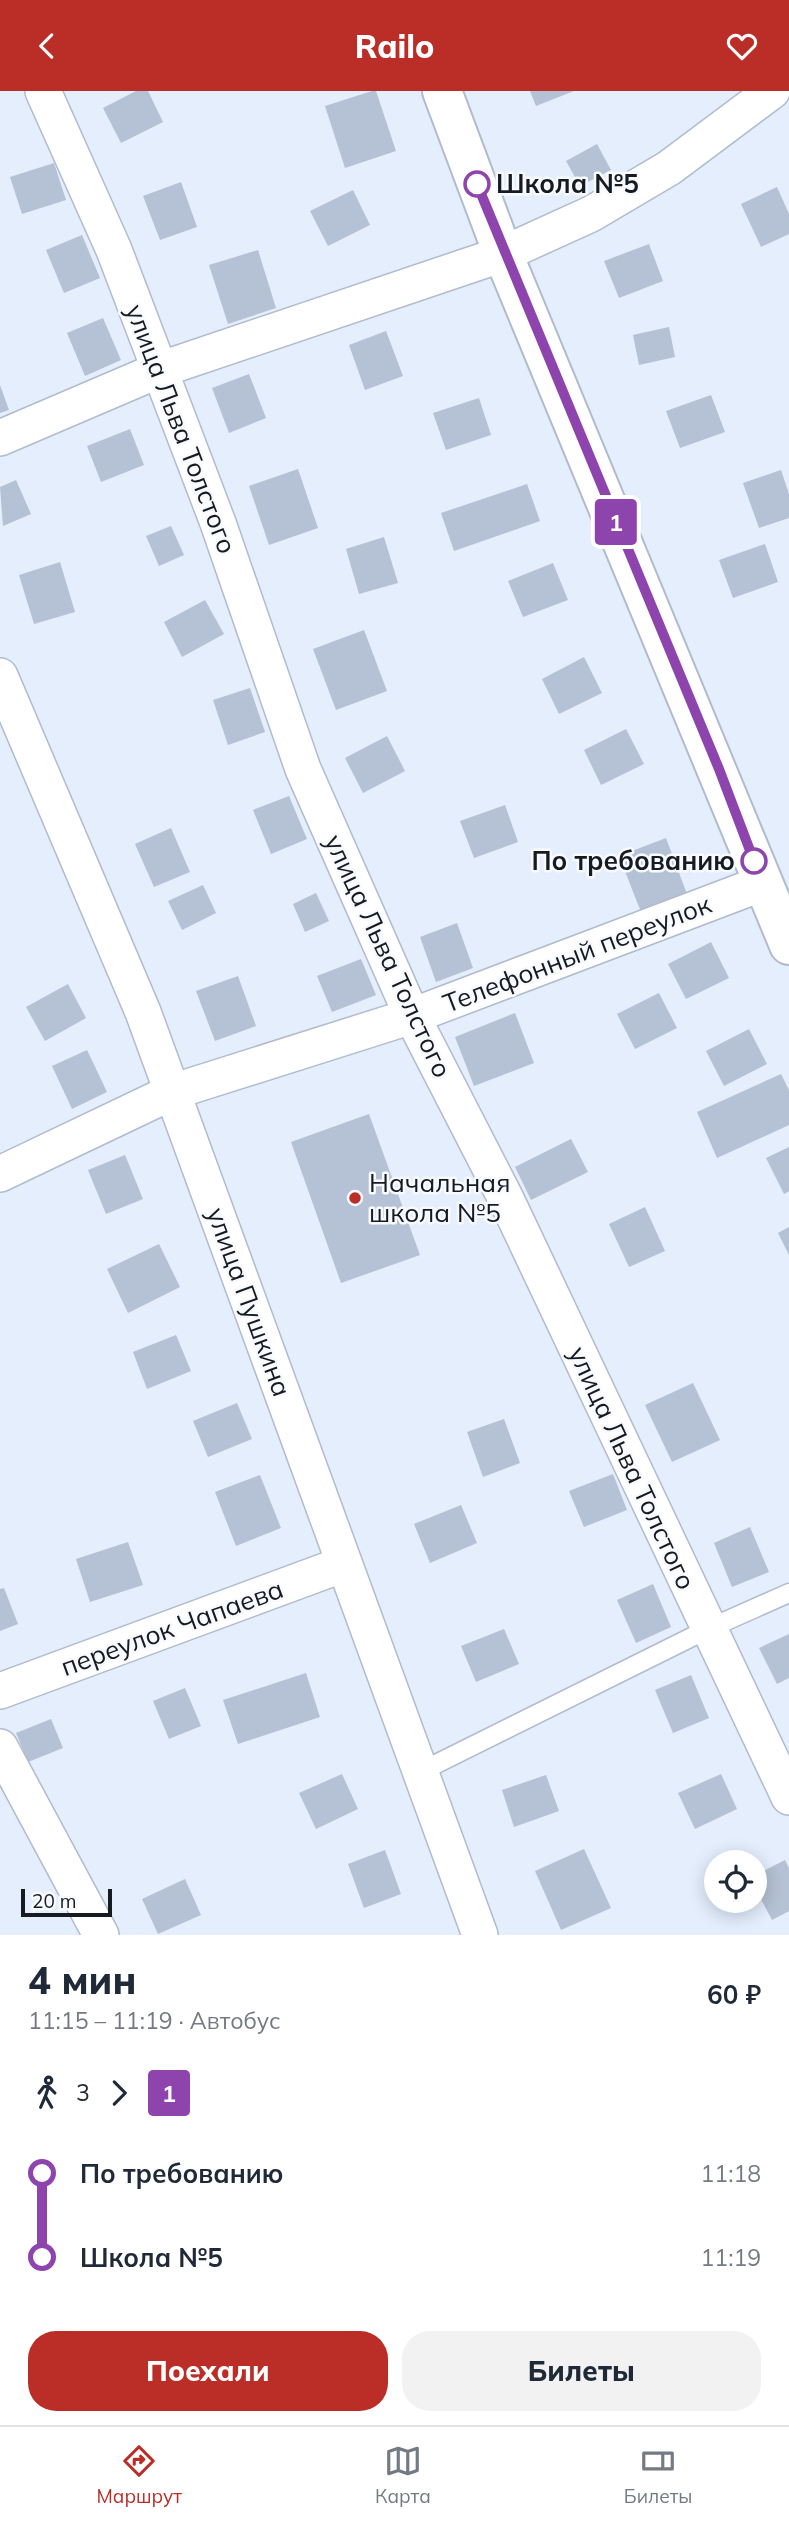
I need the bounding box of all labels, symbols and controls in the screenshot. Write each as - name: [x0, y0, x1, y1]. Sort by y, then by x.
- text: Railo: [355, 26, 434, 66]
- icon: back: [28, 27, 66, 65]
- icon: heart: [723, 27, 761, 65]
- place label: Школа №5: [496, 167, 639, 200]
- marker: Школа №5: [464, 171, 490, 197]
- street label: улица Льва Толстого: [119, 300, 244, 558]
- line badge: 1: [593, 499, 639, 545]
- text: 1: [609, 507, 623, 537]
- street label: улица Льва Толстого: [318, 829, 459, 1083]
- place label: По требованию: [532, 844, 735, 877]
- marker: По требованию: [741, 848, 767, 874]
- street label: Телефонный переулок: [438, 887, 716, 1020]
- place label: Начальная школа №5: [369, 1166, 511, 1229]
- marker: Начальная школа №5: [347, 1190, 363, 1206]
- street label: улица Пушкина: [200, 1203, 299, 1401]
- street label: улица Льва Толстого: [562, 1341, 703, 1595]
- street label: переулок Чапаева: [56, 1572, 288, 1683]
- map controls: [704, 1850, 767, 1913]
- button: locate: [704, 1850, 767, 1913]
- scale bar: [21, 1886, 112, 1918]
- text: 20 m: [32, 1889, 76, 1913]
- text: 4 мин: [28, 1956, 136, 2004]
- text: 60 ₽: [707, 1978, 761, 2011]
- text: 11:15 – 11:19 · Автобус: [28, 2006, 281, 2035]
- icon: walk: [28, 2074, 66, 2112]
- icon: forward: [100, 2074, 138, 2112]
- text: 3: [76, 2078, 90, 2107]
- text: 1: [162, 2078, 176, 2108]
- text: По требованию: [80, 2157, 283, 2190]
- text: 11:18: [701, 2159, 761, 2188]
- text: Школа №5: [80, 2241, 223, 2274]
- text: 11:19: [701, 2243, 761, 2272]
- button: Поехали: [28, 2331, 388, 2411]
- button: Билеты: [402, 2331, 761, 2411]
- tab: Маршрут: [96, 2442, 182, 2508]
- tab: Карта: [375, 2442, 431, 2508]
- tab: Билеты: [624, 2442, 692, 2508]

